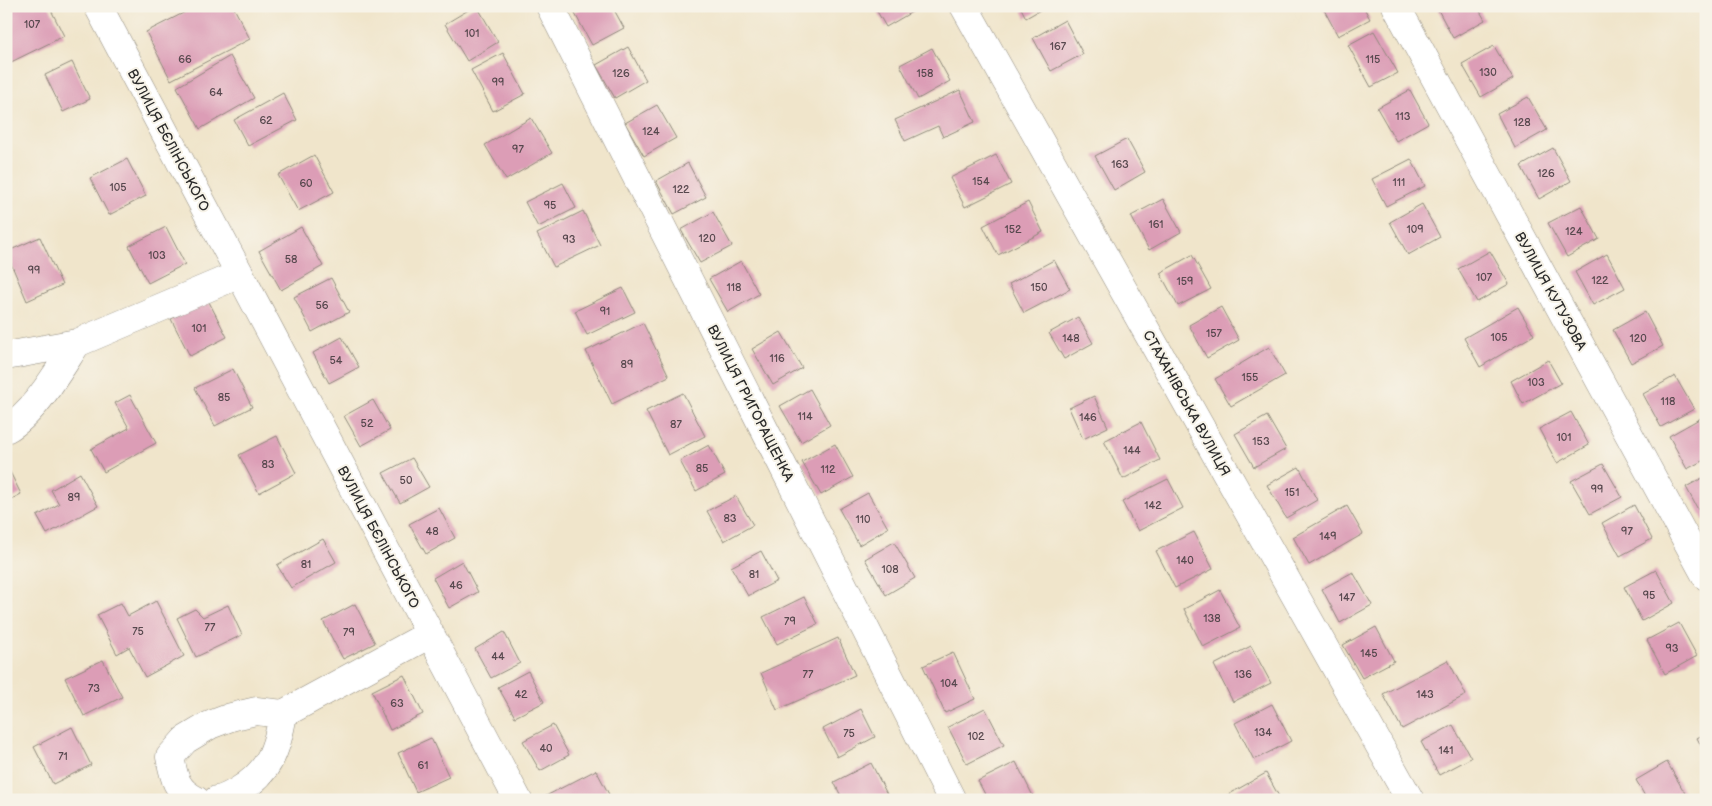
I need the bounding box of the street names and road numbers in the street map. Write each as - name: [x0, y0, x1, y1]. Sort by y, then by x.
- street label: ВУЛИЦЯ БЄЛІНСЬКОГО: [124, 66, 213, 214]
- street label: ВУЛИЦЯ КУТУЗОВА: [1511, 229, 1590, 354]
- street label: ВУЛИЦЯ ГРИГОРАЩЕНКА: [704, 322, 798, 485]
- street label: СТАХАНІВСЬКА ВУЛИЦЯ: [1139, 327, 1234, 479]
- street label: ВУЛИЦЯ БЄЛІНСЬКОГО: [334, 463, 423, 611]

